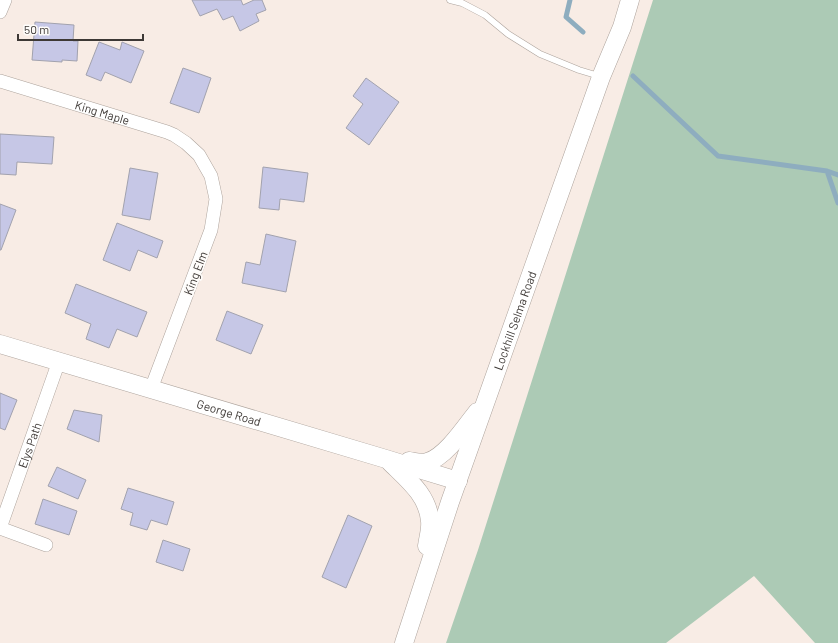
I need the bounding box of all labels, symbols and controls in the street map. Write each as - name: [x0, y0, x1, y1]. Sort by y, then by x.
- scale bar: [18, 16, 143, 42]
- text: 50 m: [24, 22, 49, 36]
- street label: King Maple: [73, 97, 131, 127]
- street label: King Elm: [180, 249, 210, 297]
- street label: Lockhill Selma Road: [490, 269, 539, 372]
- street label: George Road: [195, 396, 263, 428]
- street label: Elys Path: [15, 420, 44, 470]

